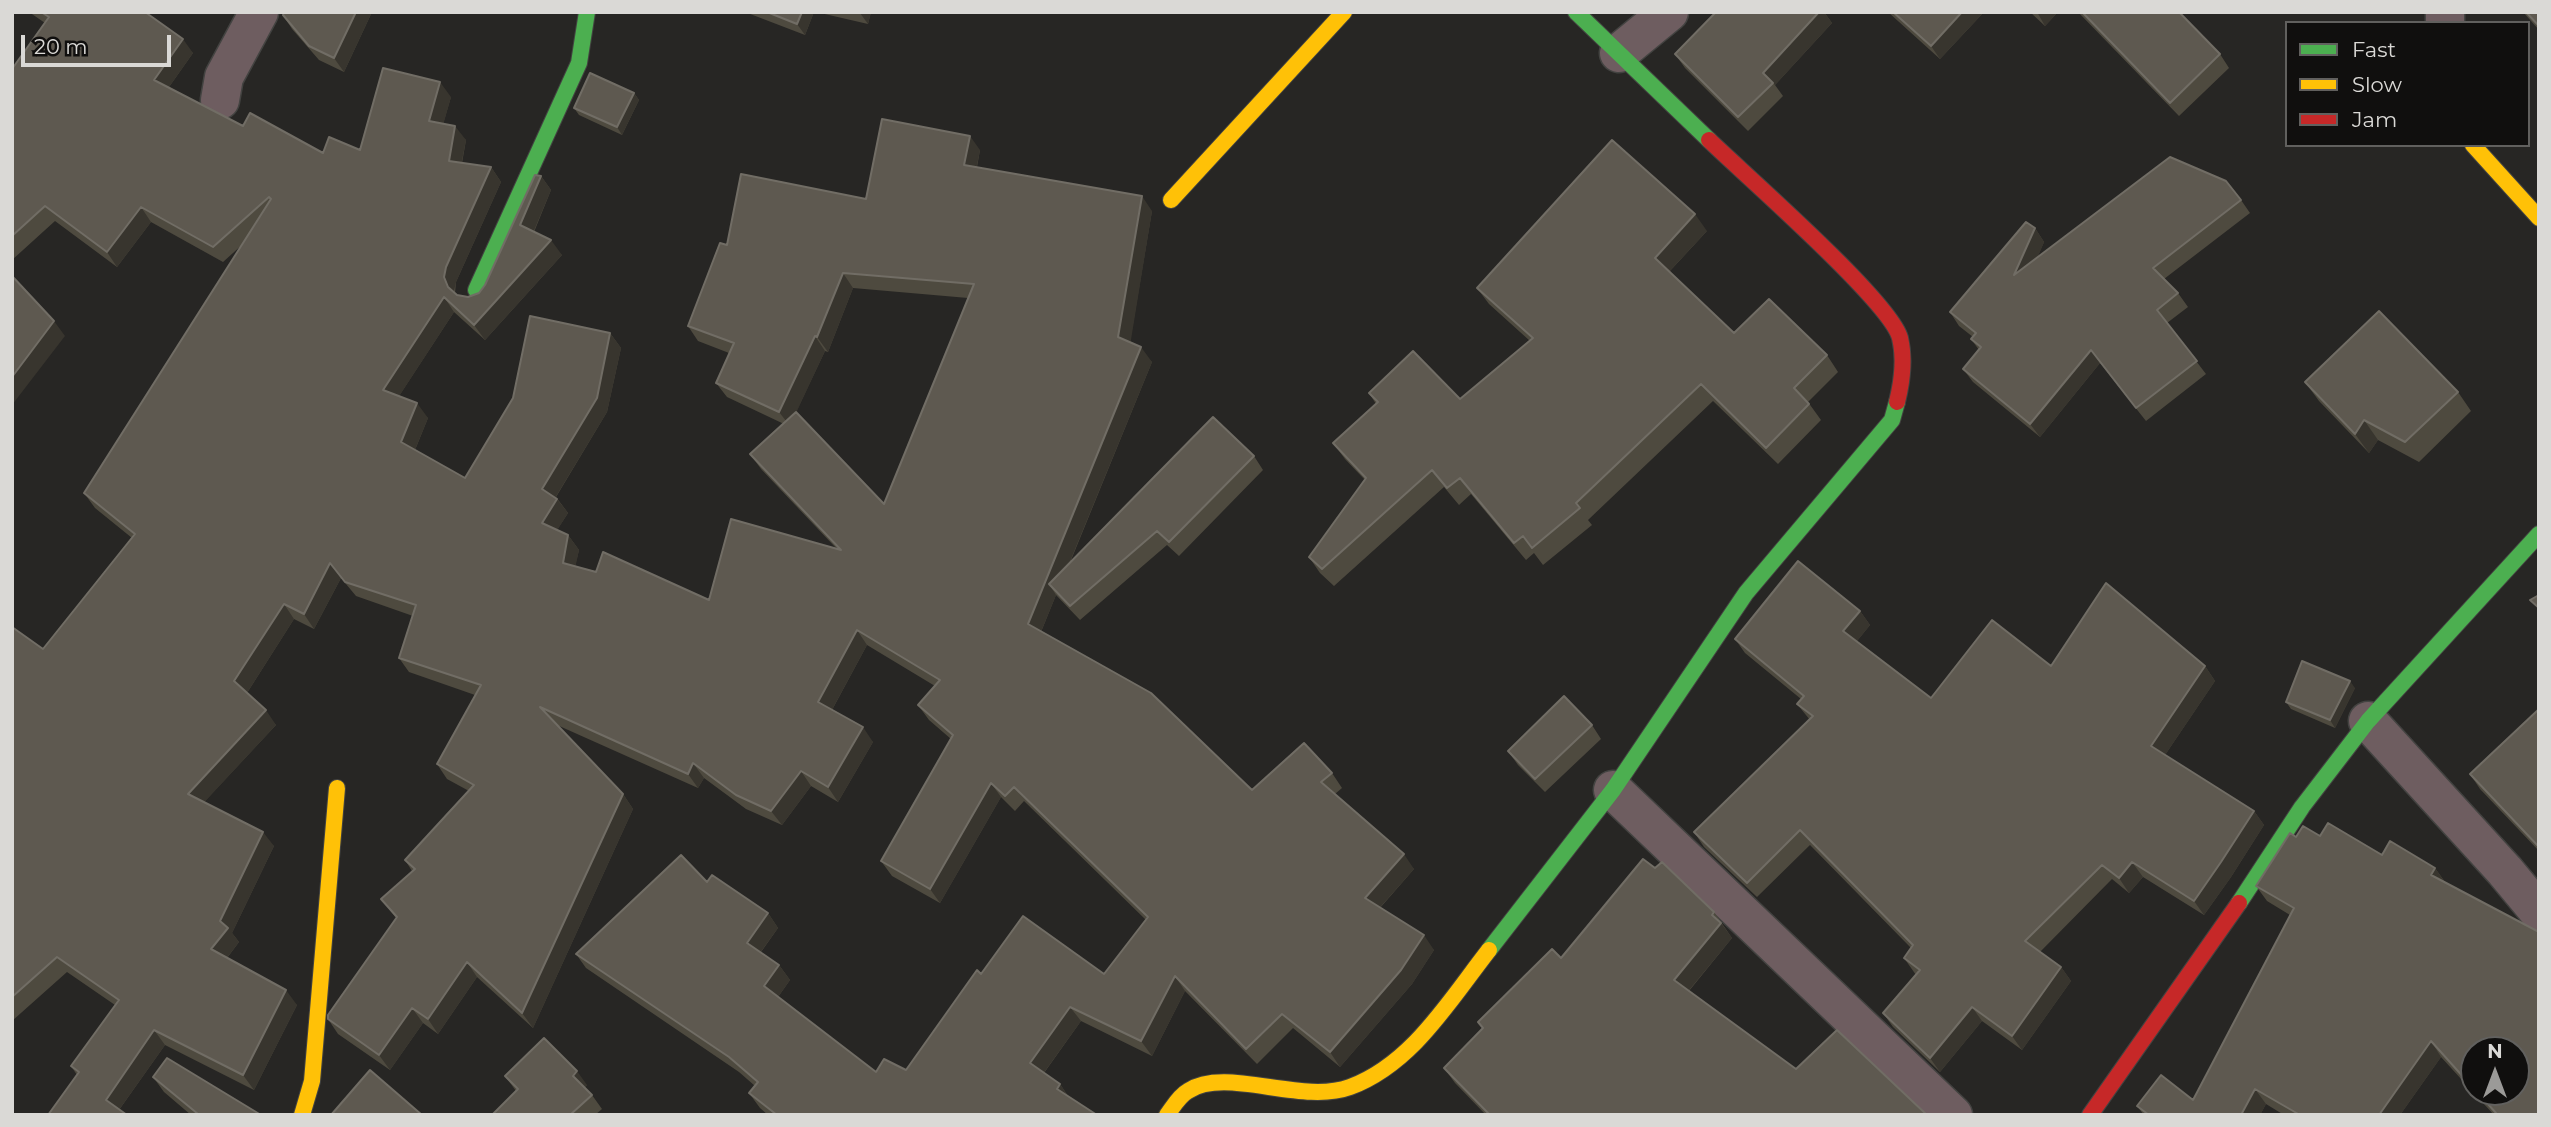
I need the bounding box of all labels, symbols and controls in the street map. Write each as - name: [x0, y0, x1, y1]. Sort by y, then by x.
- scale bar: [24, 21, 175, 65]
- legend: [2285, 21, 2530, 147]
- text: 20 m: [34, 34, 88, 59]
- text: Fast: [2352, 37, 2396, 62]
- text: Slow: [2352, 72, 2402, 97]
- text: Jam: [2352, 107, 2397, 132]
- north arrow: [2460, 1036, 2530, 1106]
- text: N: [2487, 1040, 2503, 1063]

